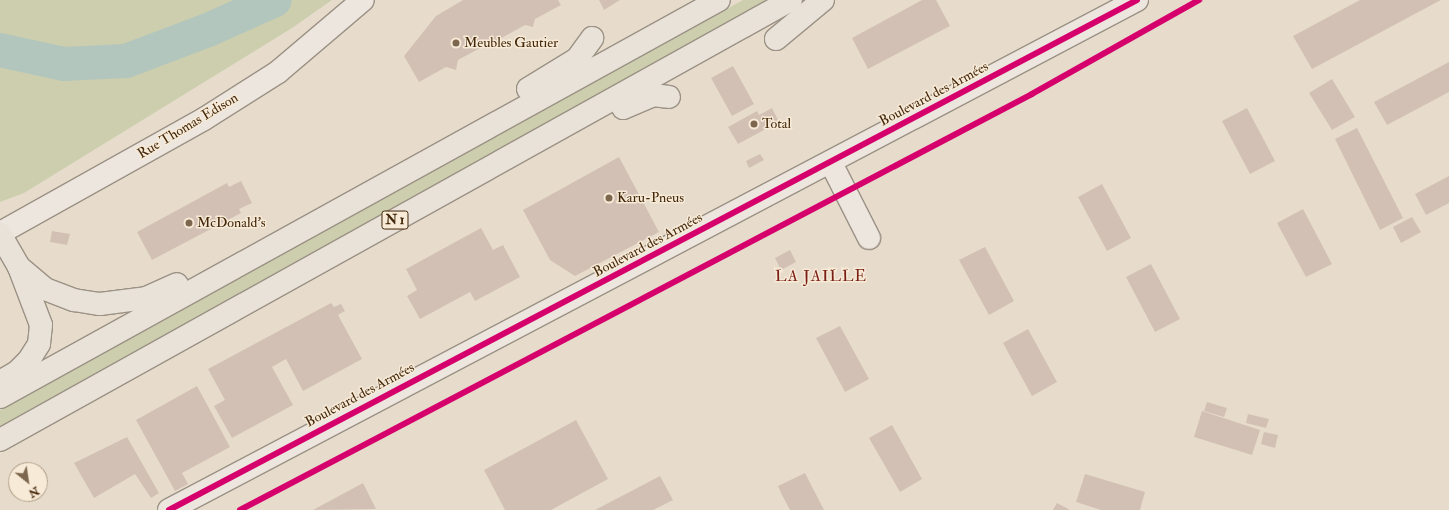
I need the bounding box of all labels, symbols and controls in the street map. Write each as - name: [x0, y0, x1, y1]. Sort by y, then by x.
- place label: Meubles Gautier: [464, 35, 558, 51]
- marker: Meubles Gautier: [451, 38, 461, 48]
- street label: Boulevard des Armées: [877, 58, 991, 130]
- street label: Rue Thomas Edison: [135, 89, 241, 163]
- place label: Total: [762, 116, 791, 132]
- marker: Total: [749, 119, 759, 129]
- place label: Karu-Pneus: [617, 190, 684, 206]
- marker: Karu-Pneus: [604, 193, 614, 203]
- road number: N 1: [381, 209, 409, 231]
- street label: Boulevard des Armées: [591, 209, 705, 281]
- place label: McDonald's: [197, 215, 266, 231]
- marker: McDonald's: [184, 218, 194, 228]
- district label: LA JAILLE: [775, 266, 867, 286]
- street label: Boulevard des Armées: [303, 359, 417, 431]
- north arrow: [8, 462, 48, 502]
- text: N: [26, 484, 41, 500]

